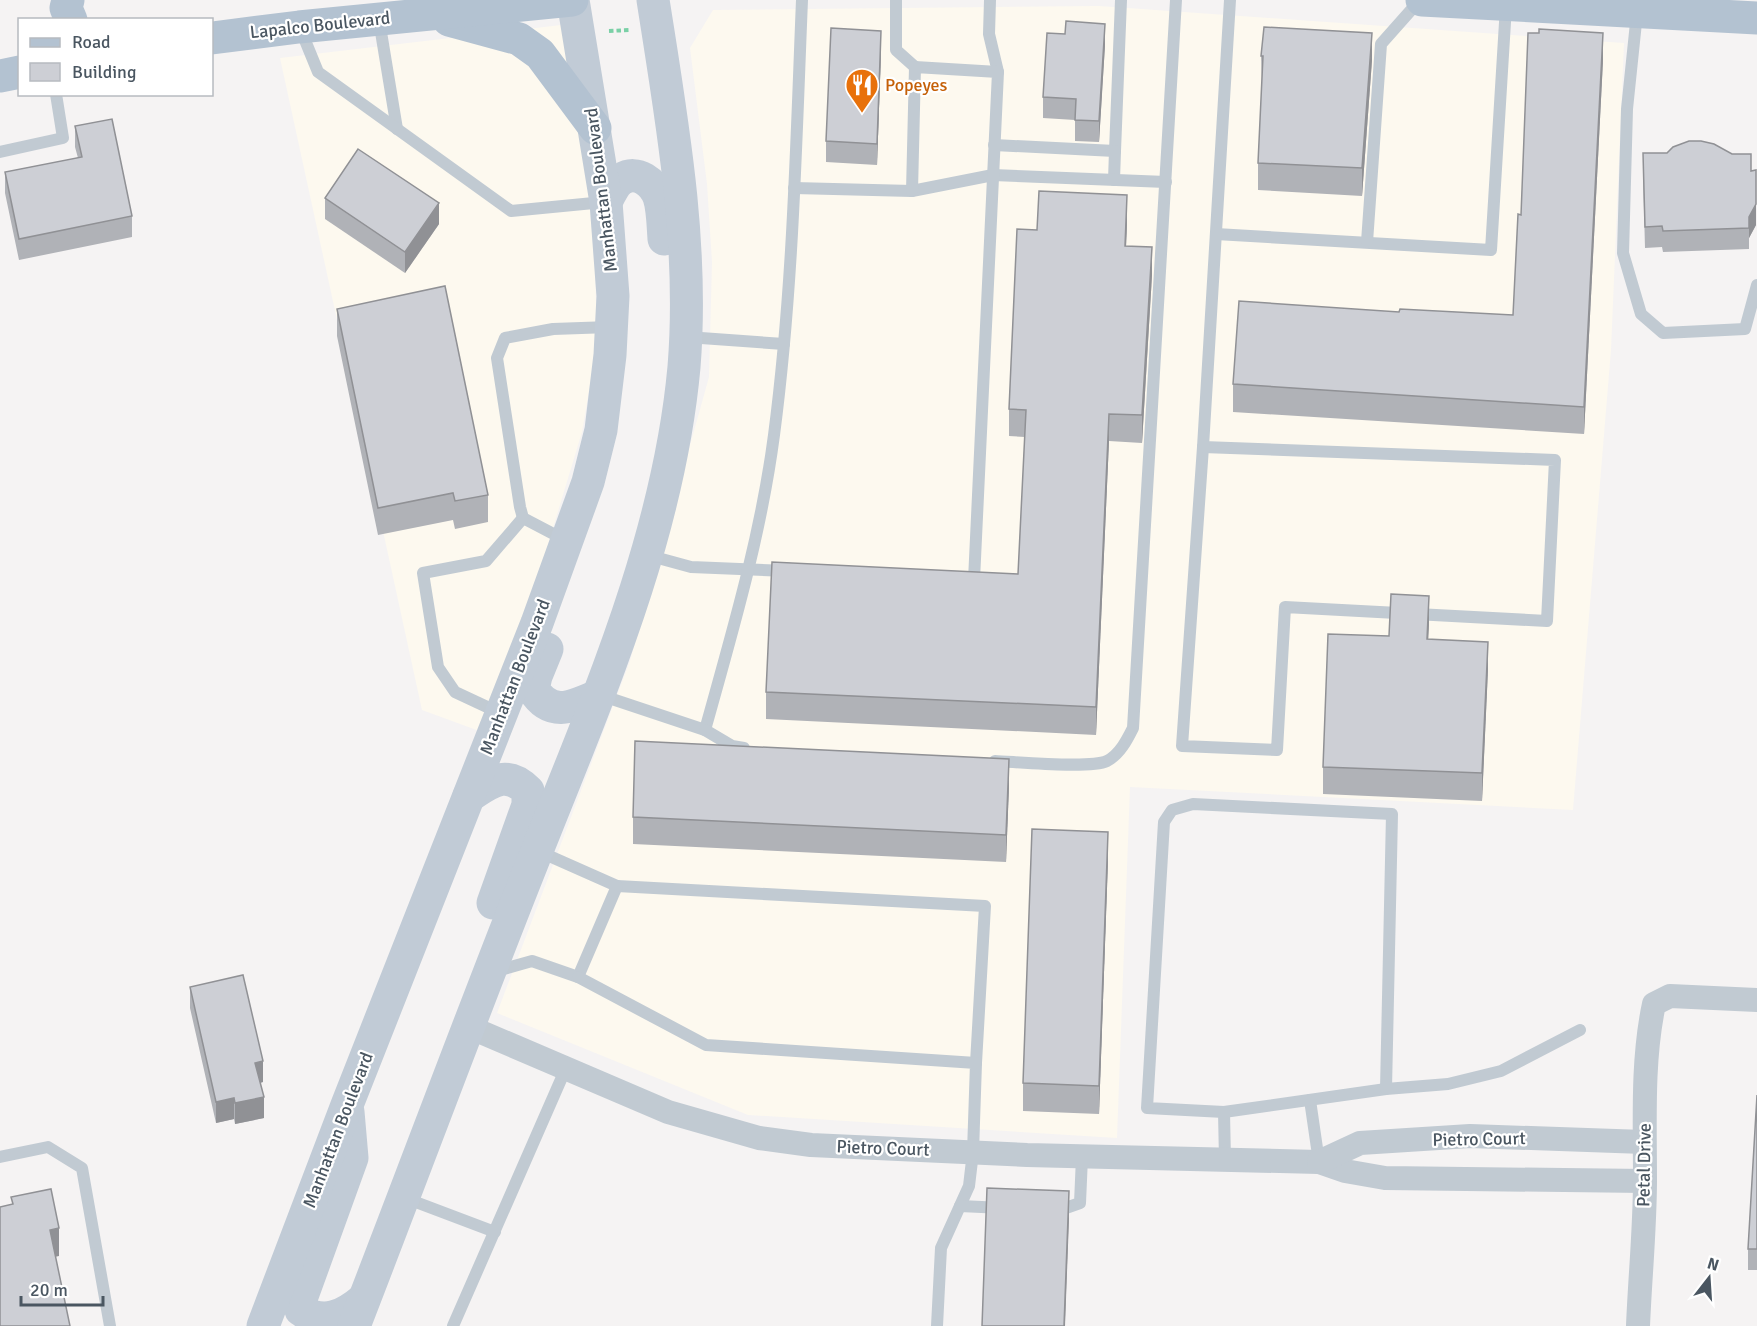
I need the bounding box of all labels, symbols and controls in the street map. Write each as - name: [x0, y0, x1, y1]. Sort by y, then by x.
- street label: Lapalco Boulevard: [249, 7, 391, 43]
- legend: [18, 18, 213, 96]
- text: Road: [72, 31, 111, 53]
- text: Building: [72, 61, 136, 83]
- restaurant icon: Popeyes: [844, 67, 880, 114]
- place label: Popeyes: [885, 74, 948, 96]
- street label: Manhattan Boulevard: [580, 107, 622, 273]
- street label: Manhattan Boulevard: [475, 596, 555, 758]
- street label: Manhattan Boulevard: [298, 1049, 378, 1211]
- street label: Petal Drive: [1632, 1123, 1656, 1207]
- street label: Pietro Court: [1432, 1127, 1526, 1151]
- street label: Pietro Court: [836, 1135, 930, 1161]
- north arrow: [1679, 1248, 1739, 1308]
- text: N: [1705, 1253, 1721, 1276]
- scale bar: [21, 1269, 104, 1307]
- text: 20 m: [30, 1279, 68, 1301]

